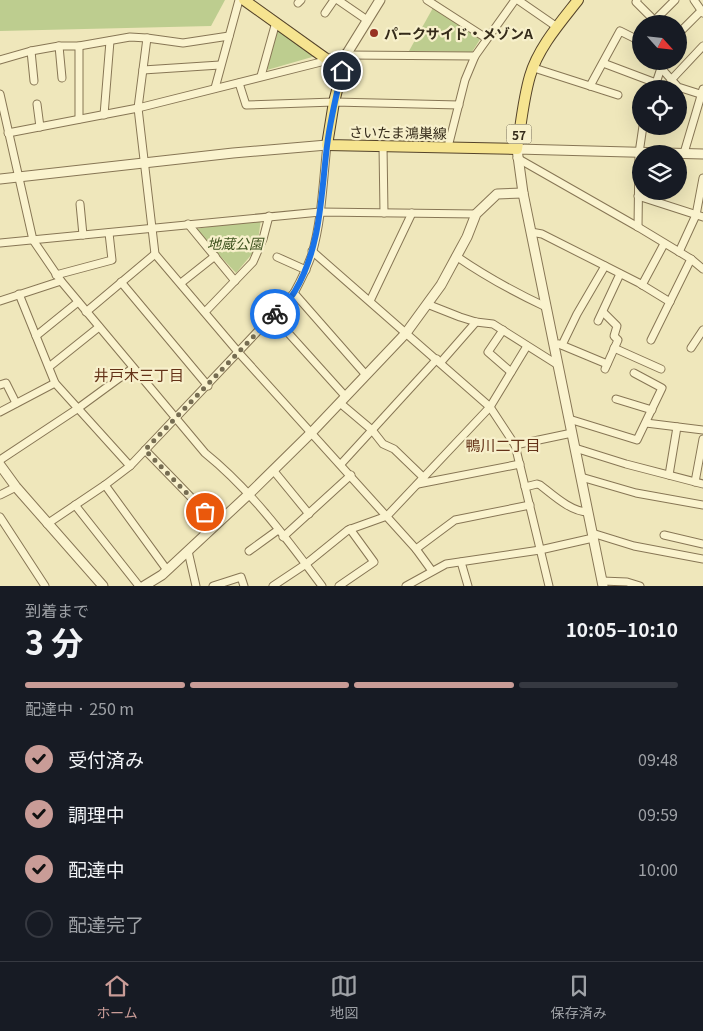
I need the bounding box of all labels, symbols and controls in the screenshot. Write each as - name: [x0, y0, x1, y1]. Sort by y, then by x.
- north arrow: [632, 15, 688, 70]
- map controls: [632, 15, 687, 200]
- place label: パークサイド・メゾンA: [384, 23, 534, 43]
- marker: パークサイド・メゾンA: [368, 27, 380, 39]
- pin: [321, 50, 363, 92]
- icon: home: [328, 57, 356, 85]
- button: locate: [632, 80, 687, 135]
- street label: さいたま鴻巣線: [349, 121, 447, 143]
- road number: 57: [506, 125, 532, 144]
- button: layers: [632, 145, 687, 200]
- park label: 地蔵公園: [207, 233, 265, 253]
- courier: [250, 289, 300, 339]
- icon: bike: [261, 300, 289, 328]
- district label: 井戸木三丁目: [94, 364, 184, 385]
- district label: 鴨川二丁目: [465, 434, 541, 455]
- pin: [184, 491, 226, 533]
- icon: bag: [191, 498, 219, 526]
- text: 到着まで: [25, 598, 89, 622]
- text: 10:05–10:10: [566, 615, 678, 642]
- text: 3 分: [25, 618, 83, 664]
- text: 配達中 · 250 m: [25, 696, 134, 720]
- icon: check: [25, 745, 53, 773]
- text: 受付済み: [68, 745, 144, 772]
- text: 09:48: [638, 747, 678, 771]
- icon: check: [25, 800, 53, 828]
- text: 調理中: [68, 800, 125, 827]
- text: 09:59: [638, 802, 678, 826]
- icon: check: [25, 855, 53, 883]
- text: 配達中: [68, 855, 125, 882]
- text: 10:00: [638, 857, 678, 881]
- text: 配達完了: [68, 910, 144, 937]
- tab: ホーム: [96, 972, 138, 1022]
- tab: 地図: [330, 972, 358, 1022]
- tab: 保存済み: [551, 972, 607, 1022]

